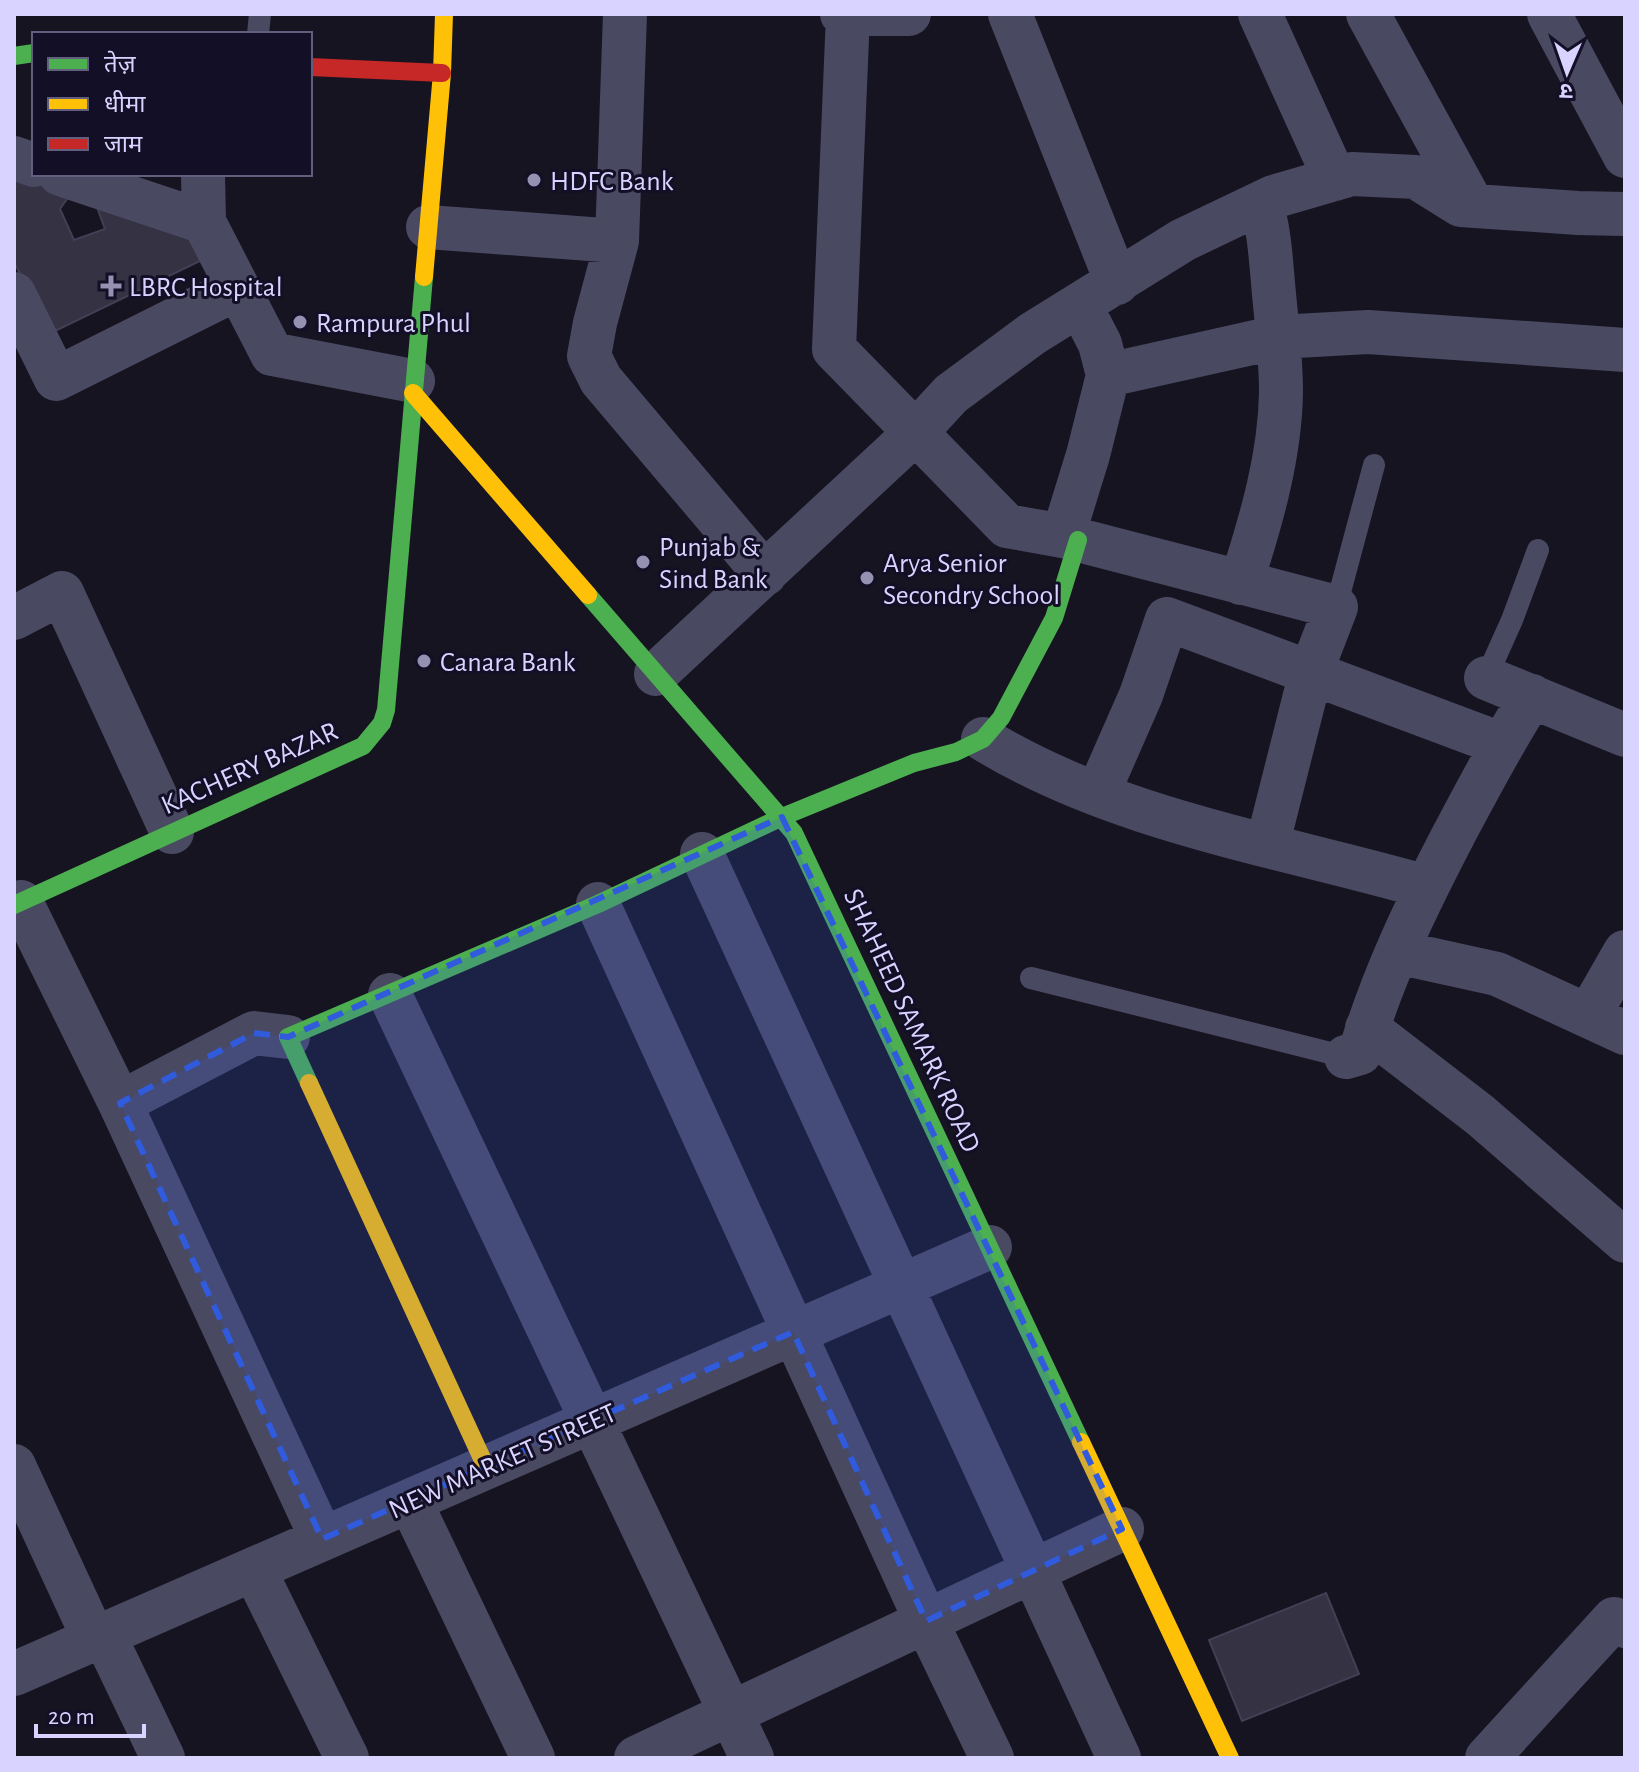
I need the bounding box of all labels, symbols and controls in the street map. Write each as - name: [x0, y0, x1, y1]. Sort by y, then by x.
- legend: [32, 32, 312, 176]
- north arrow: [1527, 32, 1607, 112]
- text: तेज़: [104, 50, 137, 77]
- text: उ: [1558, 80, 1573, 102]
- text: धीमा: [104, 90, 146, 117]
- text: जाम: [104, 133, 143, 157]
- place label: HDFC Bank: [550, 168, 674, 196]
- marker: HDFC Bank: [525, 171, 543, 189]
- place label: LBRC Hospital: [129, 274, 283, 302]
- marker: LBRC Hospital: [100, 275, 122, 297]
- place label: Rampura Phul: [316, 310, 471, 338]
- marker: Rampura Phul: [291, 313, 309, 331]
- place label: Punjab & Sind Bank: [659, 534, 768, 594]
- place label: Arya Senior Secondry School: [883, 550, 1060, 610]
- marker: Punjab & Sind Bank: [634, 553, 652, 571]
- marker: Arya Senior Secondry School: [858, 569, 876, 587]
- place label: Canara Bank: [440, 649, 576, 677]
- marker: Canara Bank: [415, 652, 433, 670]
- street label: KACHERY BAZAR: [157, 717, 342, 820]
- street label: SHAHEED SAMARK ROAD: [838, 885, 985, 1157]
- street label: NEW MARKET STREET: [385, 1399, 621, 1525]
- scale bar: [36, 1688, 144, 1738]
- text: 20 m: [48, 1705, 95, 1729]

